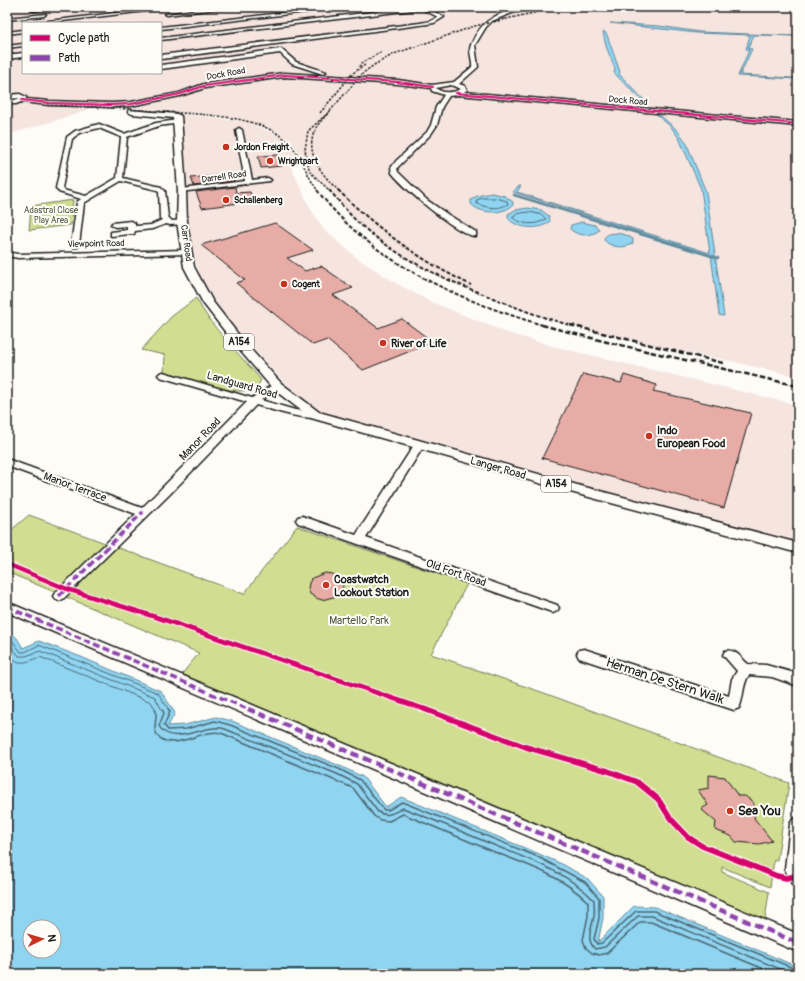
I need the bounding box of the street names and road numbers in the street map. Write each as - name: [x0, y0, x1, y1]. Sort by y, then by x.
- street label: Dock Road: [206, 65, 246, 83]
- street label: Dock Road: [608, 94, 648, 108]
- street label: Darrell Road: [201, 168, 247, 186]
- street label: Carr Road: [178, 224, 194, 262]
- street label: Viewpoint Road: [67, 238, 125, 250]
- road number: A154: [224, 334, 254, 350]
- street label: Landguard Road: [205, 369, 279, 401]
- street label: Manor Road: [177, 415, 223, 463]
- street label: Langer Road: [469, 454, 527, 482]
- street label: Manor Terrace: [42, 470, 109, 505]
- road number: A154: [541, 476, 571, 492]
- street label: Old Fort Road: [424, 557, 488, 589]
- street label: Herman De Stern Walk: [604, 654, 727, 708]

